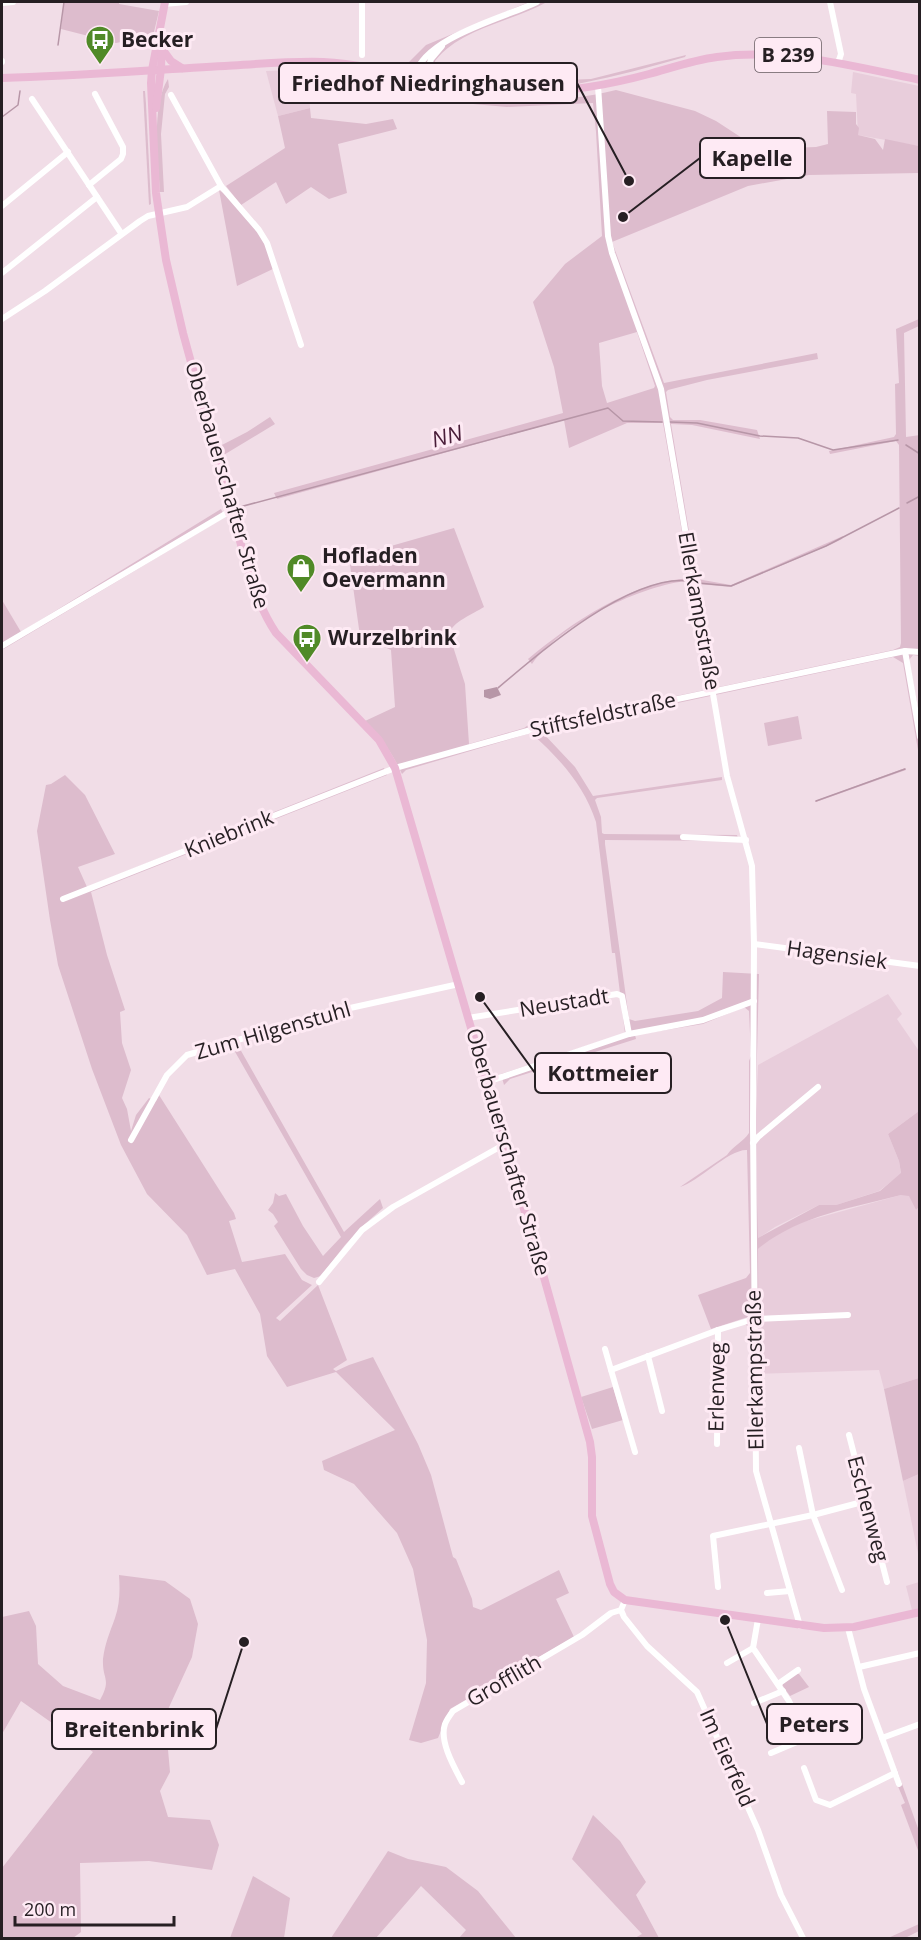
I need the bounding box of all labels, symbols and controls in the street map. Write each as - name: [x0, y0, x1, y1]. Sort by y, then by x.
- bus stop icon: Becker: [84, 24, 116, 66]
- place label: Becker: [121, 25, 194, 53]
- road number: B 239: [755, 38, 821, 72]
- callout: Friedhof Niedringhausen: [279, 63, 577, 103]
- text: Friedhof Niedringhausen: [291, 67, 565, 97]
- callout: Kapelle: [700, 138, 805, 178]
- text: Kapelle: [711, 142, 793, 172]
- street label: Oberbauerschafter Straße: [179, 358, 277, 612]
- water label: NN: [428, 416, 466, 454]
- street label: Ellerkampstraße: [672, 529, 728, 692]
- place label: Hofladen Oevermann: [322, 541, 446, 593]
- shop icon: Hofladen Oevermann: [285, 552, 317, 594]
- bus stop icon: Wurzelbrink: [291, 622, 323, 664]
- place label: Wurzelbrink: [328, 623, 458, 651]
- street label: Stiftsfeldstraße: [527, 685, 678, 743]
- street label: Kniebrink: [180, 803, 277, 864]
- street label: Hagensiek: [785, 933, 889, 975]
- street label: Neustadt: [517, 981, 610, 1023]
- street label: Zum Hilgenstuhl: [192, 994, 354, 1066]
- street label: Oberbauerschafter Straße: [460, 1025, 558, 1279]
- callout: Kottmeier: [535, 1053, 671, 1093]
- text: Kottmeier: [547, 1057, 659, 1087]
- street label: Ellerkampstraße: [739, 1290, 769, 1450]
- street label: Erlenweg: [701, 1342, 731, 1432]
- street label: Eschenweg: [841, 1453, 897, 1565]
- street label: Grofflith: [461, 1648, 546, 1713]
- street label: Im Eierfeld: [694, 1704, 762, 1811]
- callout: Peters: [767, 1704, 862, 1744]
- text: Peters: [779, 1708, 849, 1738]
- callout: Breitenbrink: [52, 1709, 216, 1749]
- text: Breitenbrink: [64, 1713, 204, 1743]
- scale bar: [15, 1889, 174, 1927]
- text: 200 m: [24, 1897, 76, 1921]

